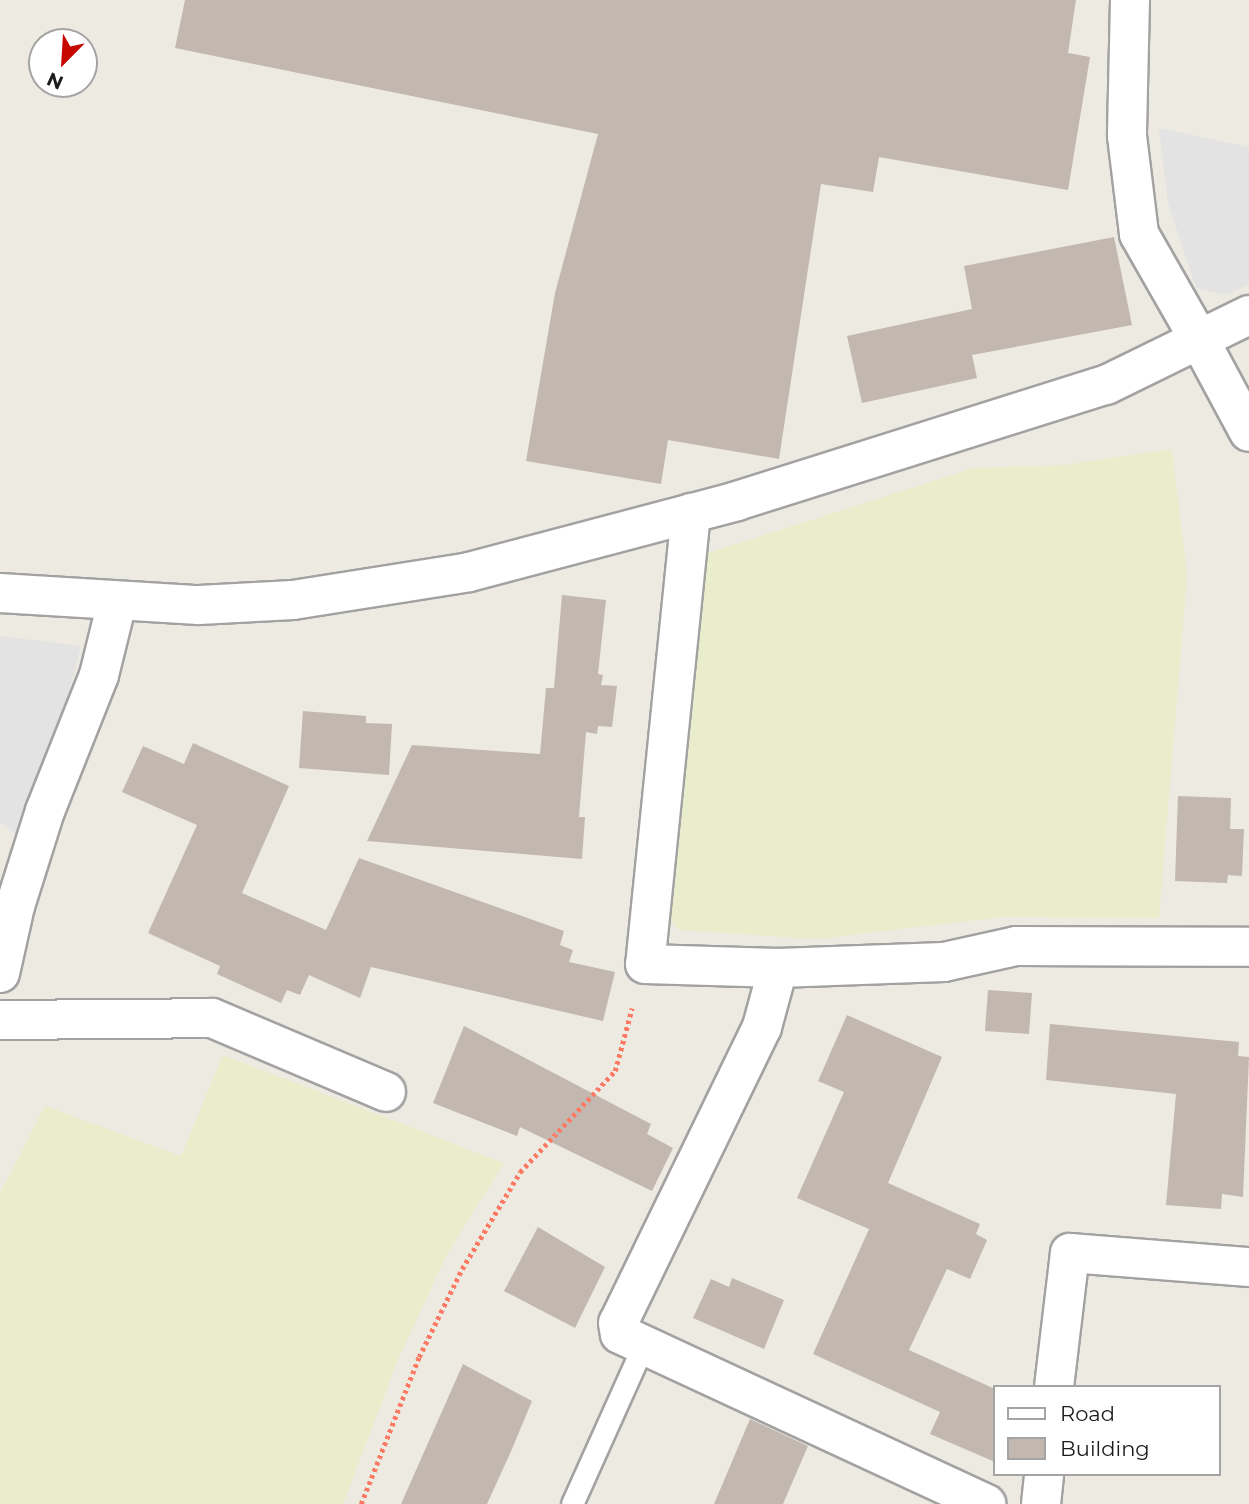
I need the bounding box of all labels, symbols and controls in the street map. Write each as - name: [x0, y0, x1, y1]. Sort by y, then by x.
- north arrow: [28, 28, 98, 98]
- text: N: [43, 67, 67, 94]
- legend: [993, 1385, 1221, 1476]
- text: Road: [1060, 1401, 1115, 1426]
- text: Building: [1060, 1436, 1150, 1461]

